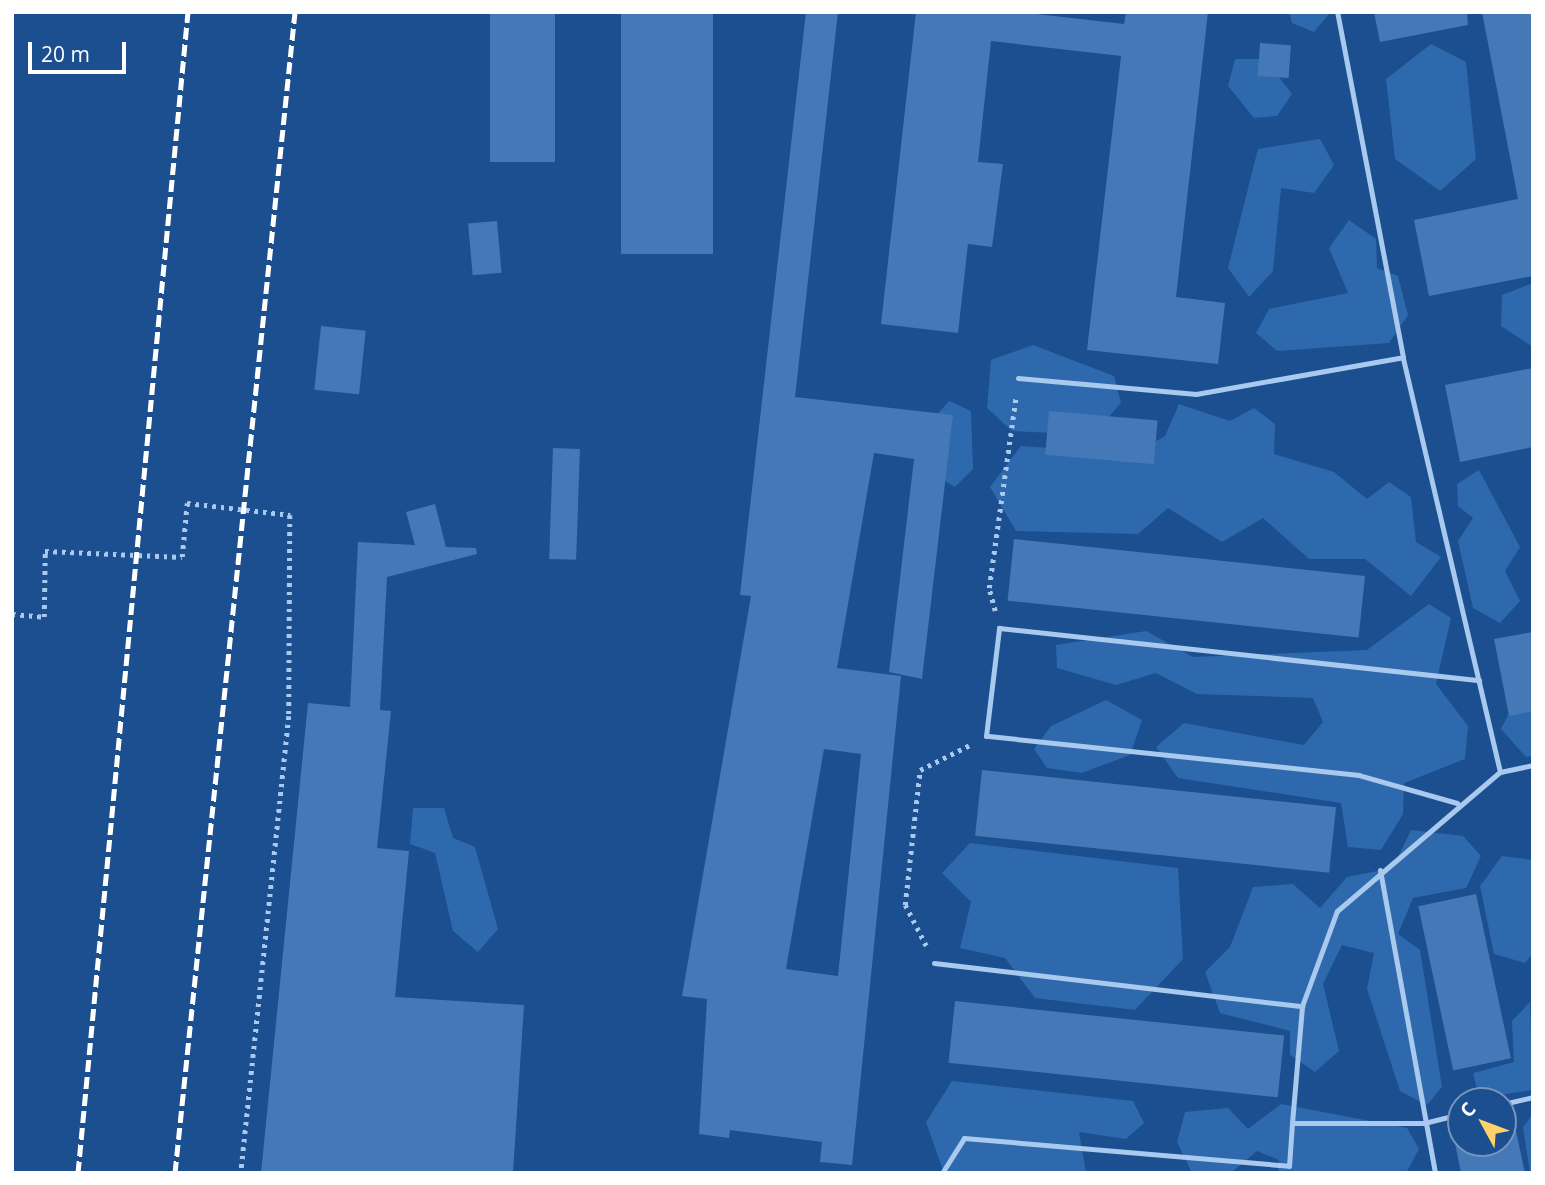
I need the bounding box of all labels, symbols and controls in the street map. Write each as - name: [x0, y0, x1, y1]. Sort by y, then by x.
- scale bar: [32, 28, 130, 72]
- text: 20 m: [41, 40, 90, 68]
- north arrow: [1447, 1087, 1517, 1157]
- text: С: [1454, 1096, 1481, 1123]

